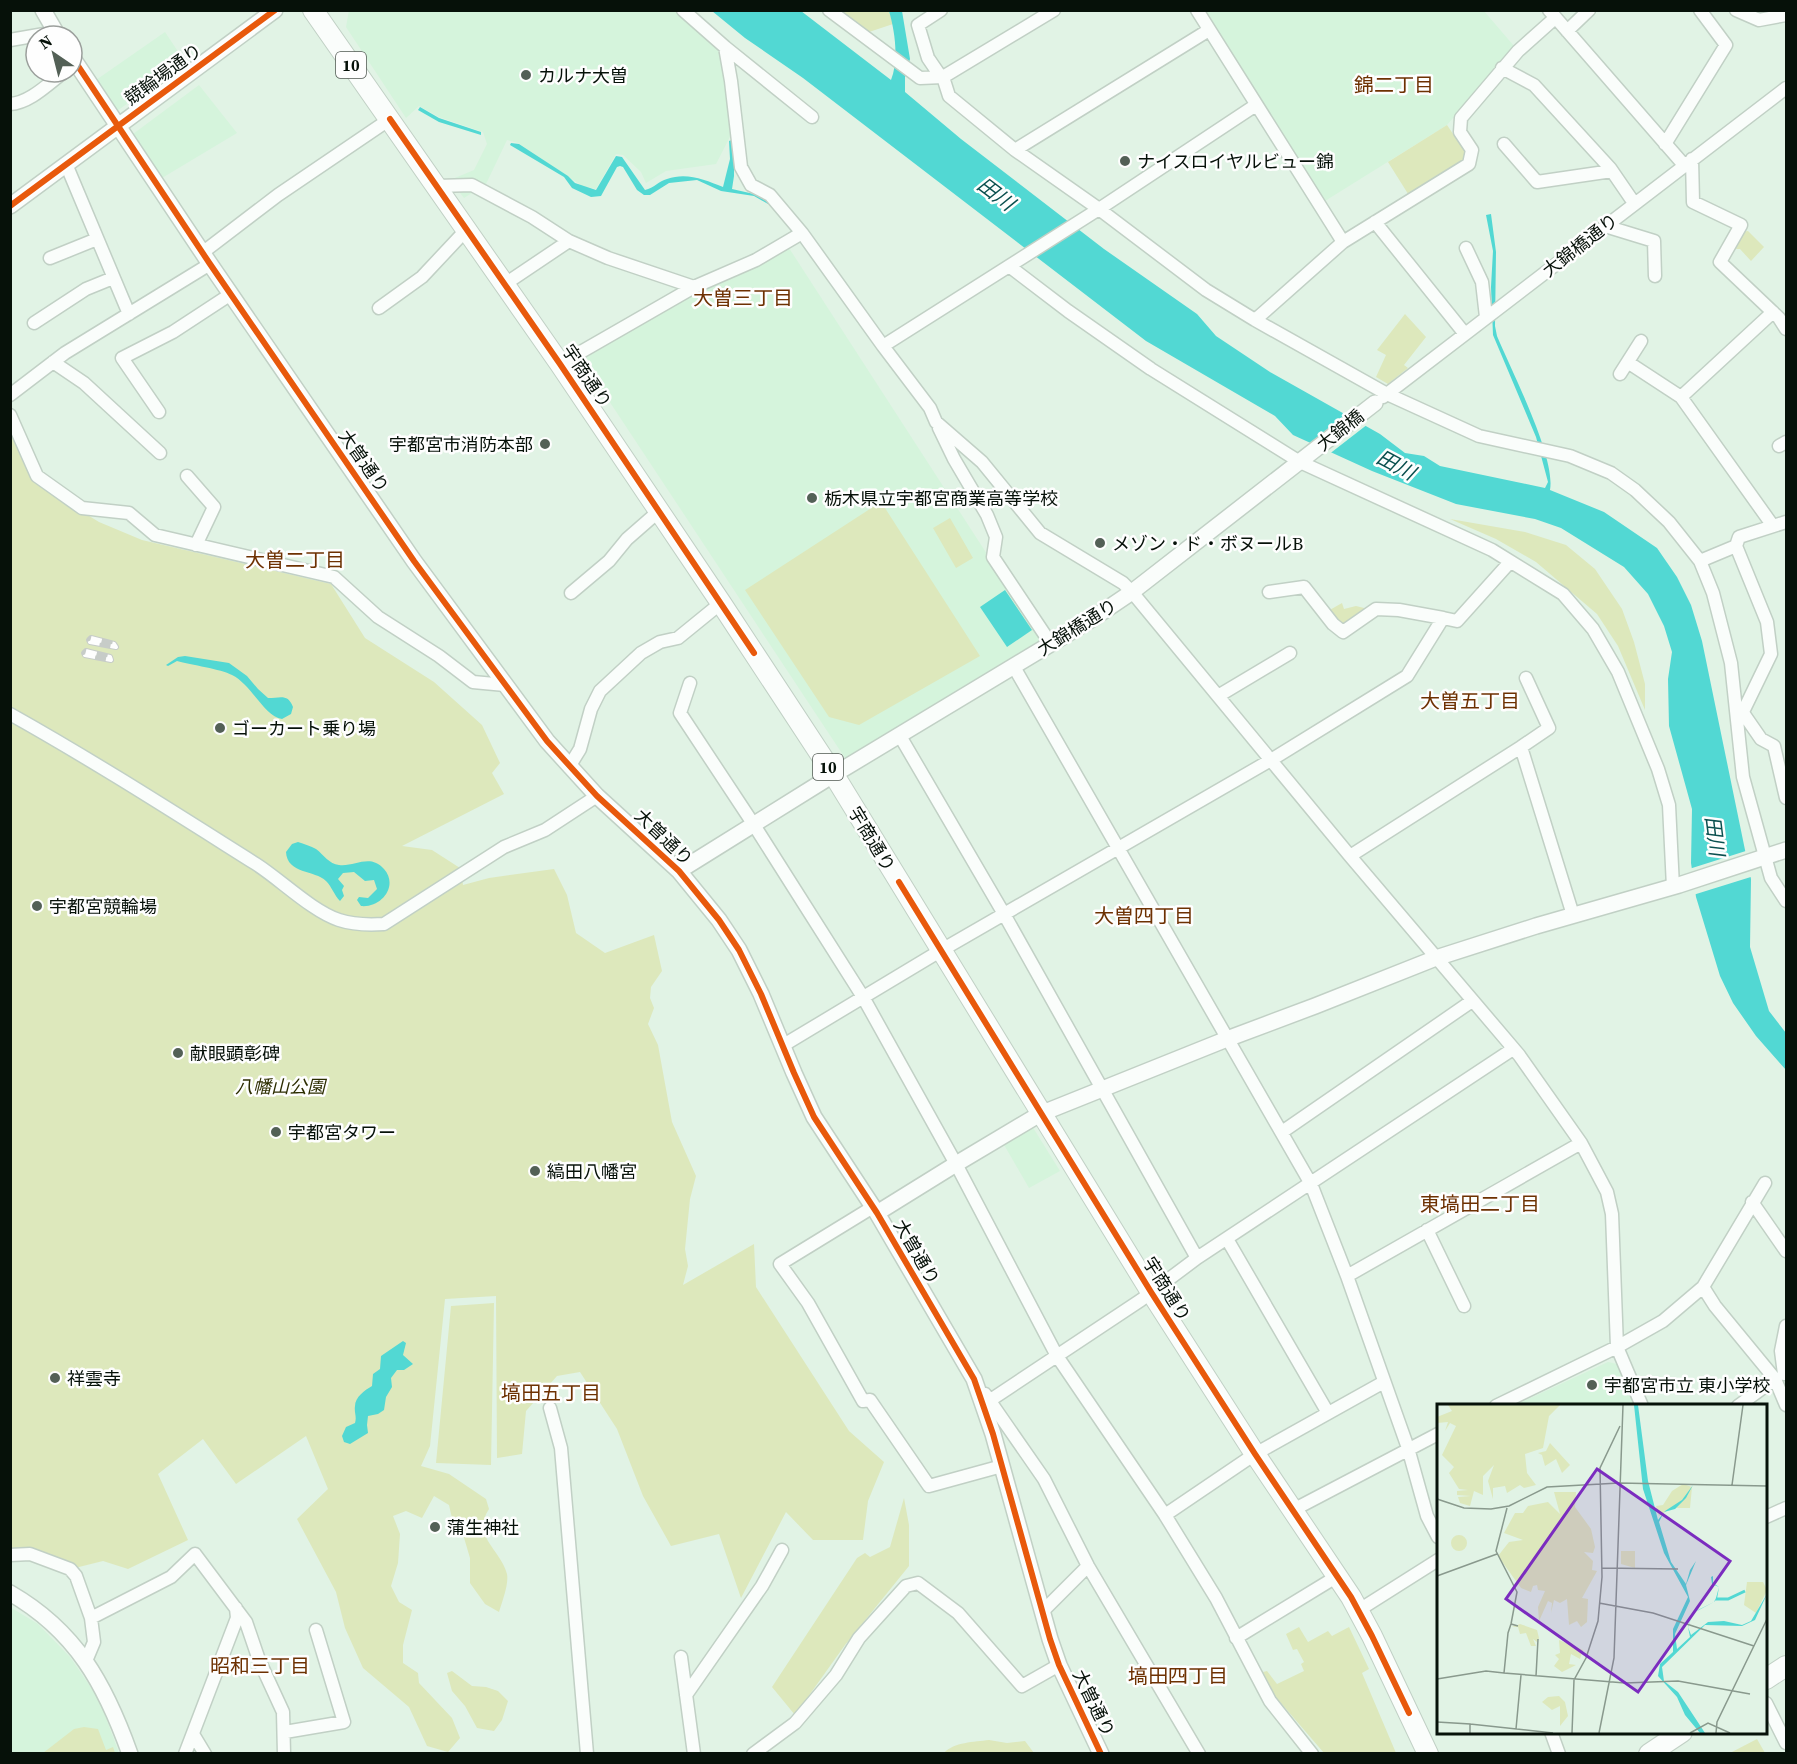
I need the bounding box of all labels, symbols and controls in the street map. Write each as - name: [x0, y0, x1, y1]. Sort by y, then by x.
- north arrow: [24, 24, 84, 84]
- text: N: [34, 29, 57, 54]
- street label: 競輪場通り: [119, 37, 207, 111]
- road number: 10: [336, 52, 366, 78]
- place label: カルナ大曽: [538, 63, 628, 88]
- marker: カルナ大曽: [519, 68, 533, 82]
- district label: 錦二丁目: [1354, 71, 1434, 99]
- place label: ナイスロイヤルビュー錦: [1137, 149, 1334, 174]
- marker: ナイスロイヤルビュー錦: [1118, 154, 1132, 168]
- water label: 田川: [972, 171, 1022, 218]
- street label: 大錦橋通り: [1537, 207, 1623, 283]
- district label: 大曽三丁目: [693, 284, 793, 312]
- street label: 宇商通り: [557, 339, 617, 413]
- street label: 大錦橋: [1311, 404, 1369, 456]
- street label: 大曽通り: [333, 424, 395, 498]
- place label: 宇都宮市消防本部: [389, 432, 533, 457]
- marker: 宇都宮市消防本部: [538, 437, 552, 451]
- water label: 田川: [1372, 443, 1422, 488]
- place label: 栃木県立宇都宮商業高等学校: [824, 486, 1058, 511]
- marker: 栃木県立宇都宮商業高等学校: [805, 491, 819, 505]
- place label: メゾン・ド・ボヌールB: [1112, 531, 1303, 556]
- marker: メゾン・ド・ボヌールB: [1093, 536, 1107, 550]
- district label: 大曽二丁目: [245, 546, 345, 574]
- street label: 大錦橋通り: [1032, 593, 1122, 661]
- district label: 大曽五丁目: [1420, 687, 1520, 715]
- place label: ゴーカート乗り場: [232, 716, 376, 741]
- marker: ゴーカート乗り場: [213, 721, 227, 735]
- road number: 10: [813, 754, 843, 780]
- street label: 宇商通り: [843, 802, 901, 876]
- street label: 大曽通り: [629, 803, 699, 871]
- water label: 田川: [1699, 814, 1732, 860]
- place label: 宇都宮競輪場: [49, 894, 157, 919]
- marker: 宇都宮競輪場: [30, 899, 44, 913]
- district label: 大曽四丁目: [1094, 902, 1194, 930]
- place label: 献眼顕彰碑: [190, 1041, 280, 1066]
- marker: 献眼顕彰碑: [171, 1046, 185, 1060]
- park label: 八幡山公園: [235, 1074, 328, 1099]
- place label: 宇都宮タワー: [288, 1120, 396, 1145]
- marker: 宇都宮タワー: [269, 1125, 283, 1139]
- place label: 縞田八幡宮: [547, 1159, 637, 1184]
- marker: 縞田八幡宮: [528, 1164, 542, 1178]
- district label: 東塙田二丁目: [1420, 1190, 1540, 1218]
- street label: 大曽通り: [888, 1215, 946, 1289]
- street label: 宇商通り: [1137, 1252, 1197, 1326]
- place label: 祥雲寺: [67, 1366, 121, 1391]
- marker: 祥雲寺: [48, 1371, 62, 1385]
- place label: 宇都宮市立 東小学校: [1604, 1373, 1770, 1398]
- marker: 宇都宮市立 東小学校: [1585, 1378, 1599, 1392]
- district label: 塙田五丁目: [501, 1379, 601, 1407]
- inset map: [1437, 1404, 1767, 1734]
- place label: 蒲生神社: [447, 1515, 519, 1540]
- marker: 蒲生神社: [428, 1520, 442, 1534]
- district label: 昭和三丁目: [210, 1652, 310, 1680]
- district label: 塙田四丁目: [1128, 1662, 1228, 1690]
- street label: 大曽通り: [1067, 1665, 1121, 1741]

